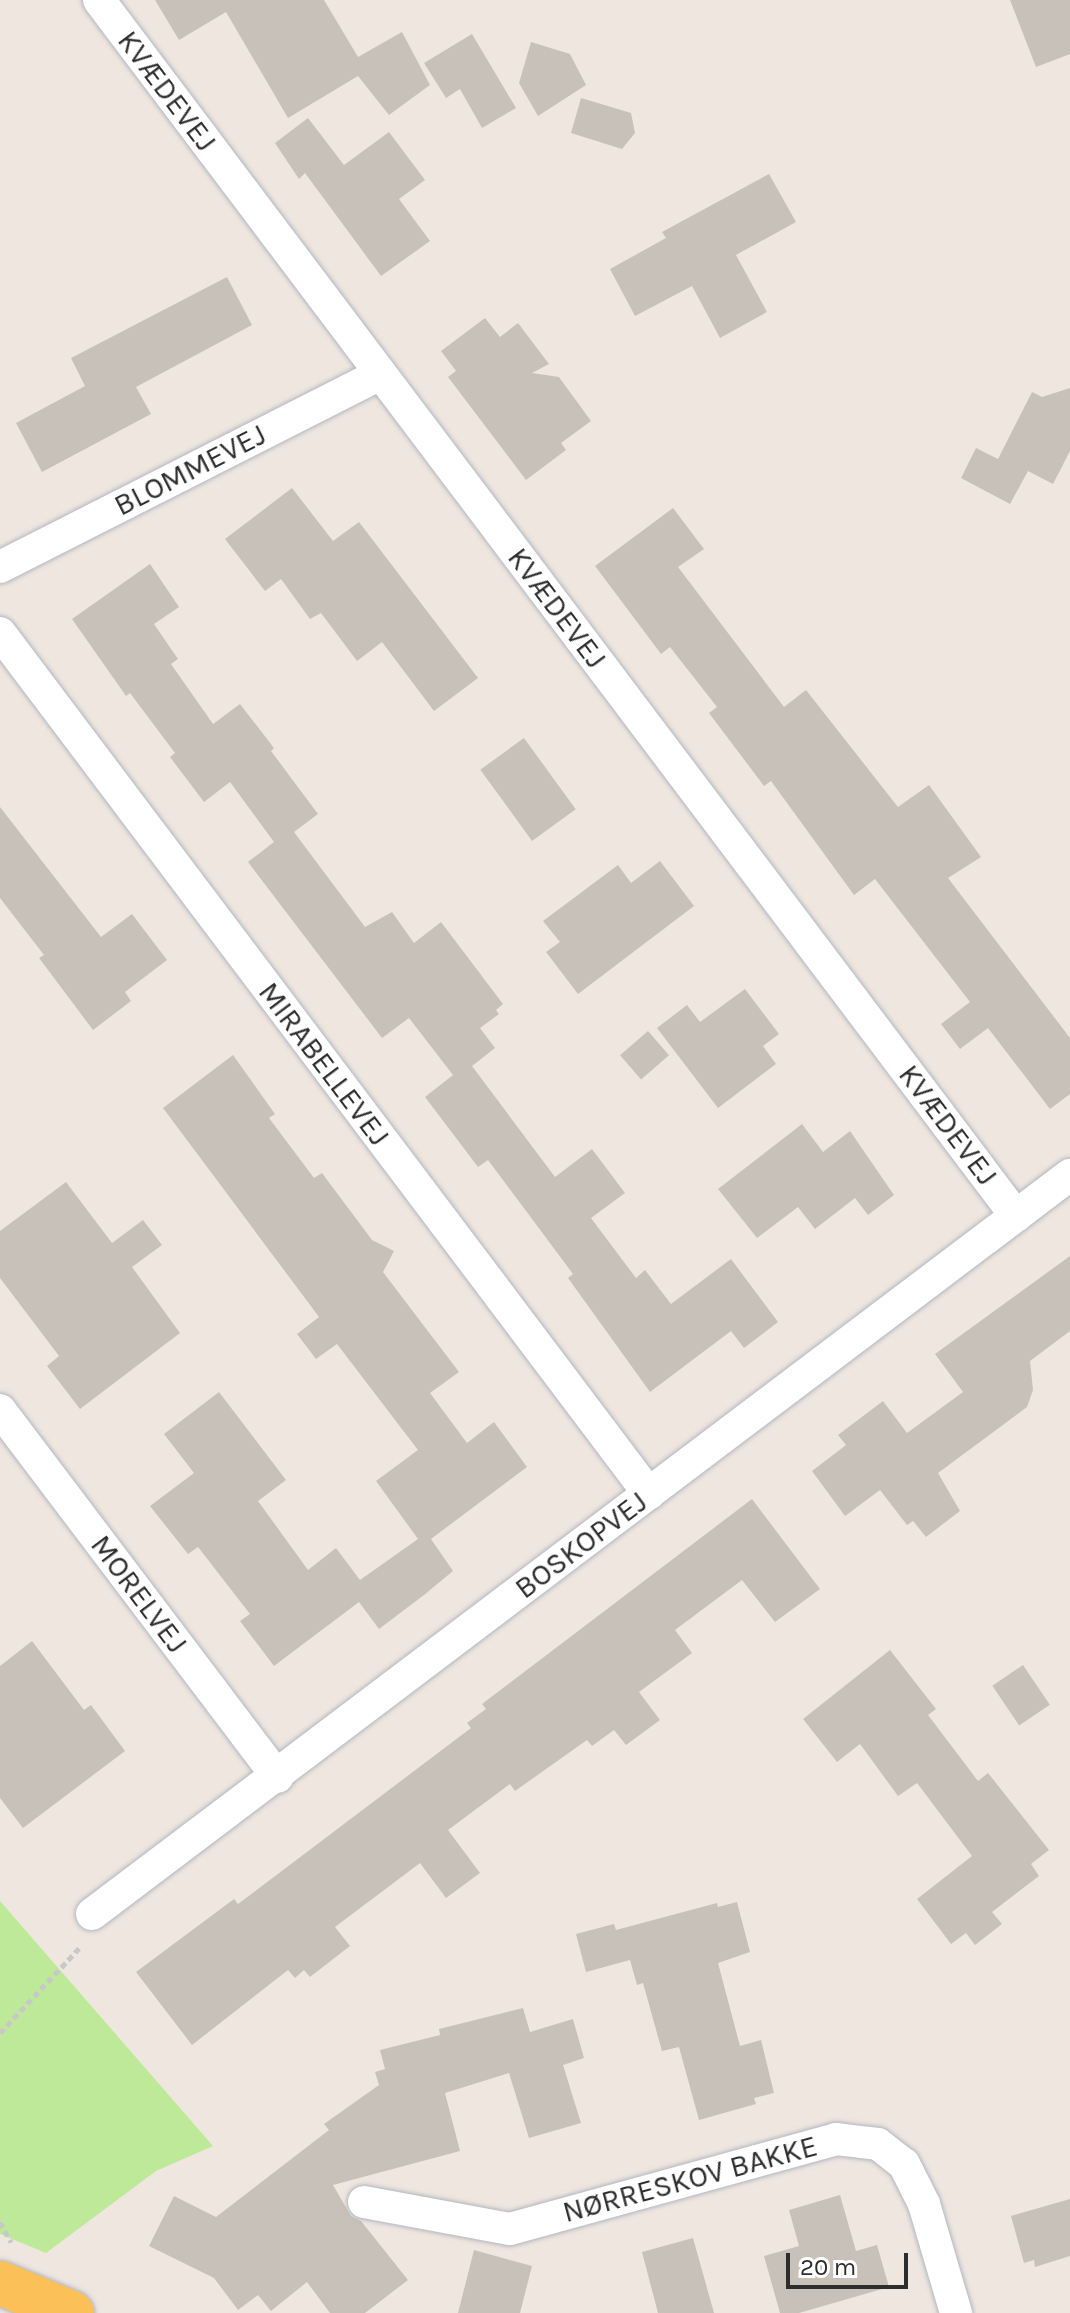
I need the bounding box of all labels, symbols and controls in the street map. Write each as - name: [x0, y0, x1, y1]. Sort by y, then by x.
- street label: KVÆDEVEJ: [110, 24, 224, 158]
- street label: BLOMMEVEJ: [108, 416, 272, 524]
- street label: KVÆDEVEJ: [500, 541, 614, 675]
- street label: MIRABELLEVEJ: [251, 975, 397, 1153]
- street label: KVÆDEVEJ: [891, 1058, 1005, 1192]
- street label: BOSKOPVEJ: [508, 1484, 654, 1606]
- street label: MORELVEJ: [83, 1528, 195, 1660]
- street label: NØRRESKOV BAKKE: [559, 2128, 821, 2230]
- scale bar: [790, 2237, 912, 2287]
- text: 20 m: [800, 2253, 856, 2281]

